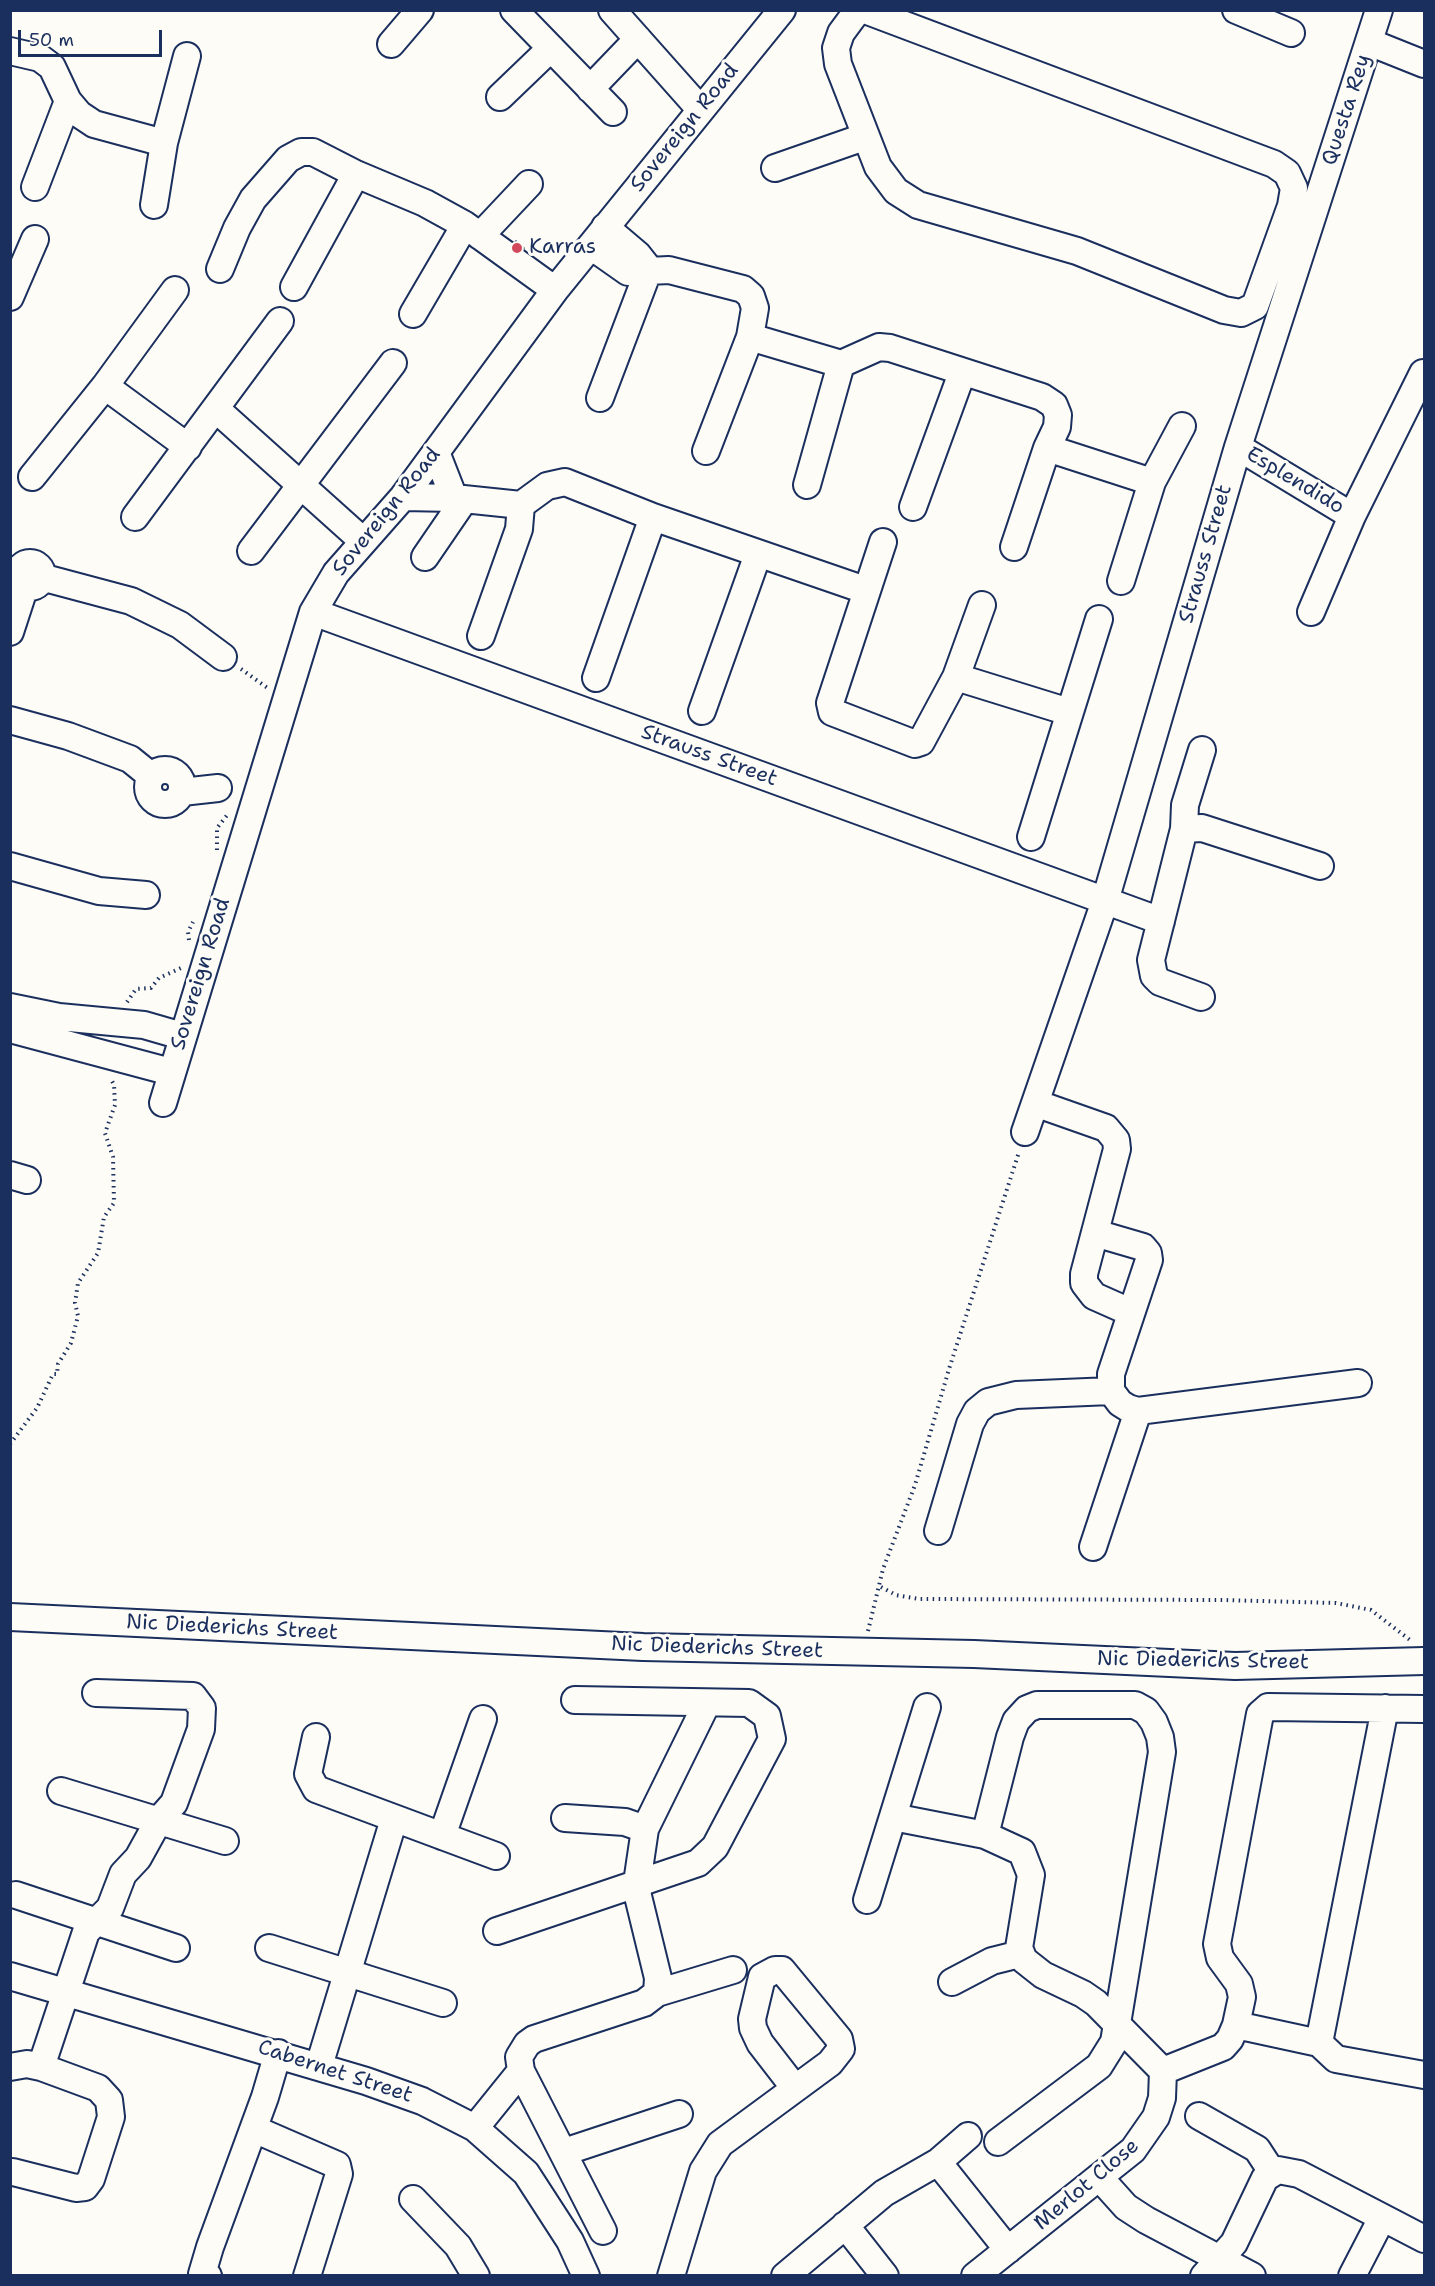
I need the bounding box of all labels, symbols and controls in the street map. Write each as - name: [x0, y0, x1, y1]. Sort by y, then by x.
- scale bar: [21, 18, 165, 56]
- text: 50 m: [29, 28, 74, 52]
- street label: Questa Rey: [1317, 51, 1377, 169]
- street label: Sovereign Road: [626, 59, 744, 197]
- place label: Karras: [529, 235, 596, 261]
- marker: Karras: [510, 241, 524, 255]
- street label: Esplendido: [1241, 442, 1349, 520]
- street label: Sovereign Road: [328, 443, 446, 581]
- street label: Strauss Street: [1174, 482, 1238, 626]
- street label: Strauss Street: [638, 720, 780, 792]
- street label: Sovereign Road: [166, 895, 236, 1053]
- street label: Nic Diederichs Street: [125, 1610, 339, 1646]
- street label: Nic Diederichs Street: [610, 1632, 824, 1664]
- street label: Nic Diederichs Street: [1097, 1647, 1309, 1675]
- street label: Cabernet Street: [254, 2035, 416, 2109]
- street label: Merlot Close: [1029, 2134, 1145, 2236]

